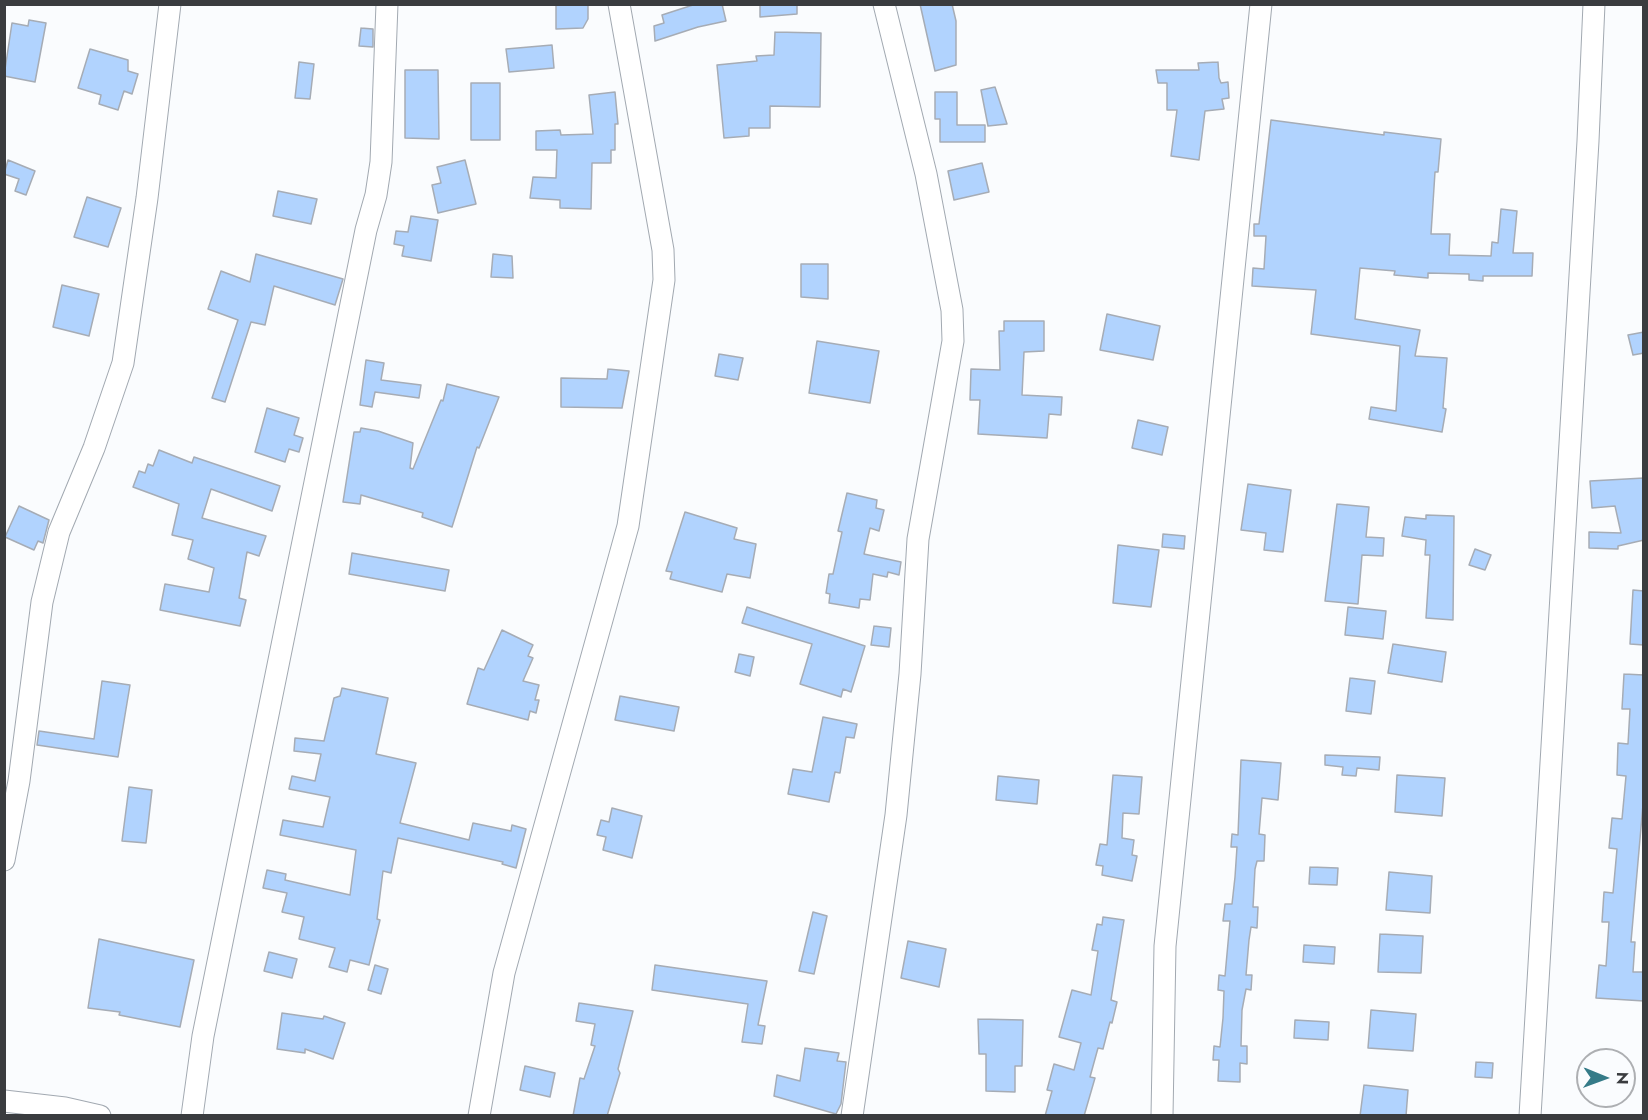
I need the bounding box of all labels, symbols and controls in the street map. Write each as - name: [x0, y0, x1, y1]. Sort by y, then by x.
- north arrow: [1576, 1048, 1636, 1108]
- text: N: [1611, 1072, 1634, 1085]

